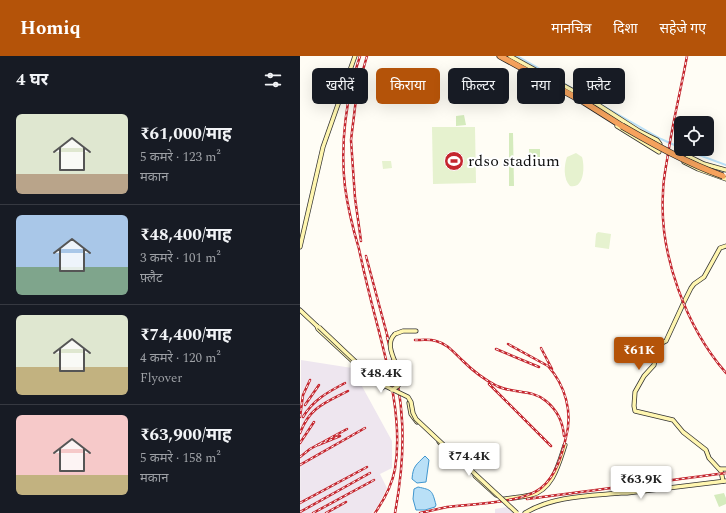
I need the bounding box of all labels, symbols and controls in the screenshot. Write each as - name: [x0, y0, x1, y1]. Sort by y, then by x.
- text: Homiq: [20, 14, 81, 43]
- text: मानचित्र: [551, 18, 591, 39]
- text: दिशा: [613, 18, 638, 39]
- text: सहेजे गए: [660, 18, 706, 39]
- text: 4 घर: [16, 67, 48, 93]
- chip: खरीदें: [312, 68, 368, 104]
- chip: किराया: [376, 68, 440, 104]
- chip: फ़िल्टर: [448, 68, 509, 104]
- chip: नया: [517, 68, 565, 104]
- chip: फ़्लैट: [573, 68, 625, 104]
- icon: filters: [262, 69, 284, 91]
- map controls: [674, 116, 714, 156]
- button: locate: [674, 116, 714, 156]
- text: ₹61,000/माह: [140, 121, 232, 147]
- icon: home: [48, 130, 96, 178]
- text: 5 कमरे · 123 m²: [140, 147, 221, 167]
- place label: rdso stadium: [468, 149, 560, 173]
- sports icon: rdso stadium: [443, 150, 465, 172]
- text: मकान: [140, 167, 168, 187]
- text: ₹48,400/माह: [140, 222, 232, 248]
- icon: home: [48, 231, 96, 279]
- text: 3 कमरे · 101 m²: [140, 248, 221, 268]
- text: फ़्लैट: [140, 268, 163, 288]
- text: ₹74,400/माह: [140, 322, 232, 348]
- icon: home: [48, 331, 96, 379]
- pin: ₹61K: [615, 337, 663, 371]
- text: ₹61K: [623, 340, 655, 360]
- text: 4 कमरे · 120 m²: [140, 348, 221, 368]
- pin: ₹48.4K: [348, 360, 414, 394]
- text: ₹48.4K: [360, 363, 402, 383]
- text: Flyover: [140, 368, 183, 388]
- text: ₹63,900/माह: [140, 422, 232, 448]
- icon: home: [48, 431, 96, 479]
- pin: ₹74.4K: [436, 443, 502, 477]
- text: ₹74.4K: [448, 446, 490, 466]
- text: 5 कमरे · 158 m²: [140, 448, 221, 468]
- pin: ₹63.9K: [608, 466, 674, 500]
- text: मकान: [140, 468, 168, 488]
- text: ₹63.9K: [620, 469, 662, 489]

